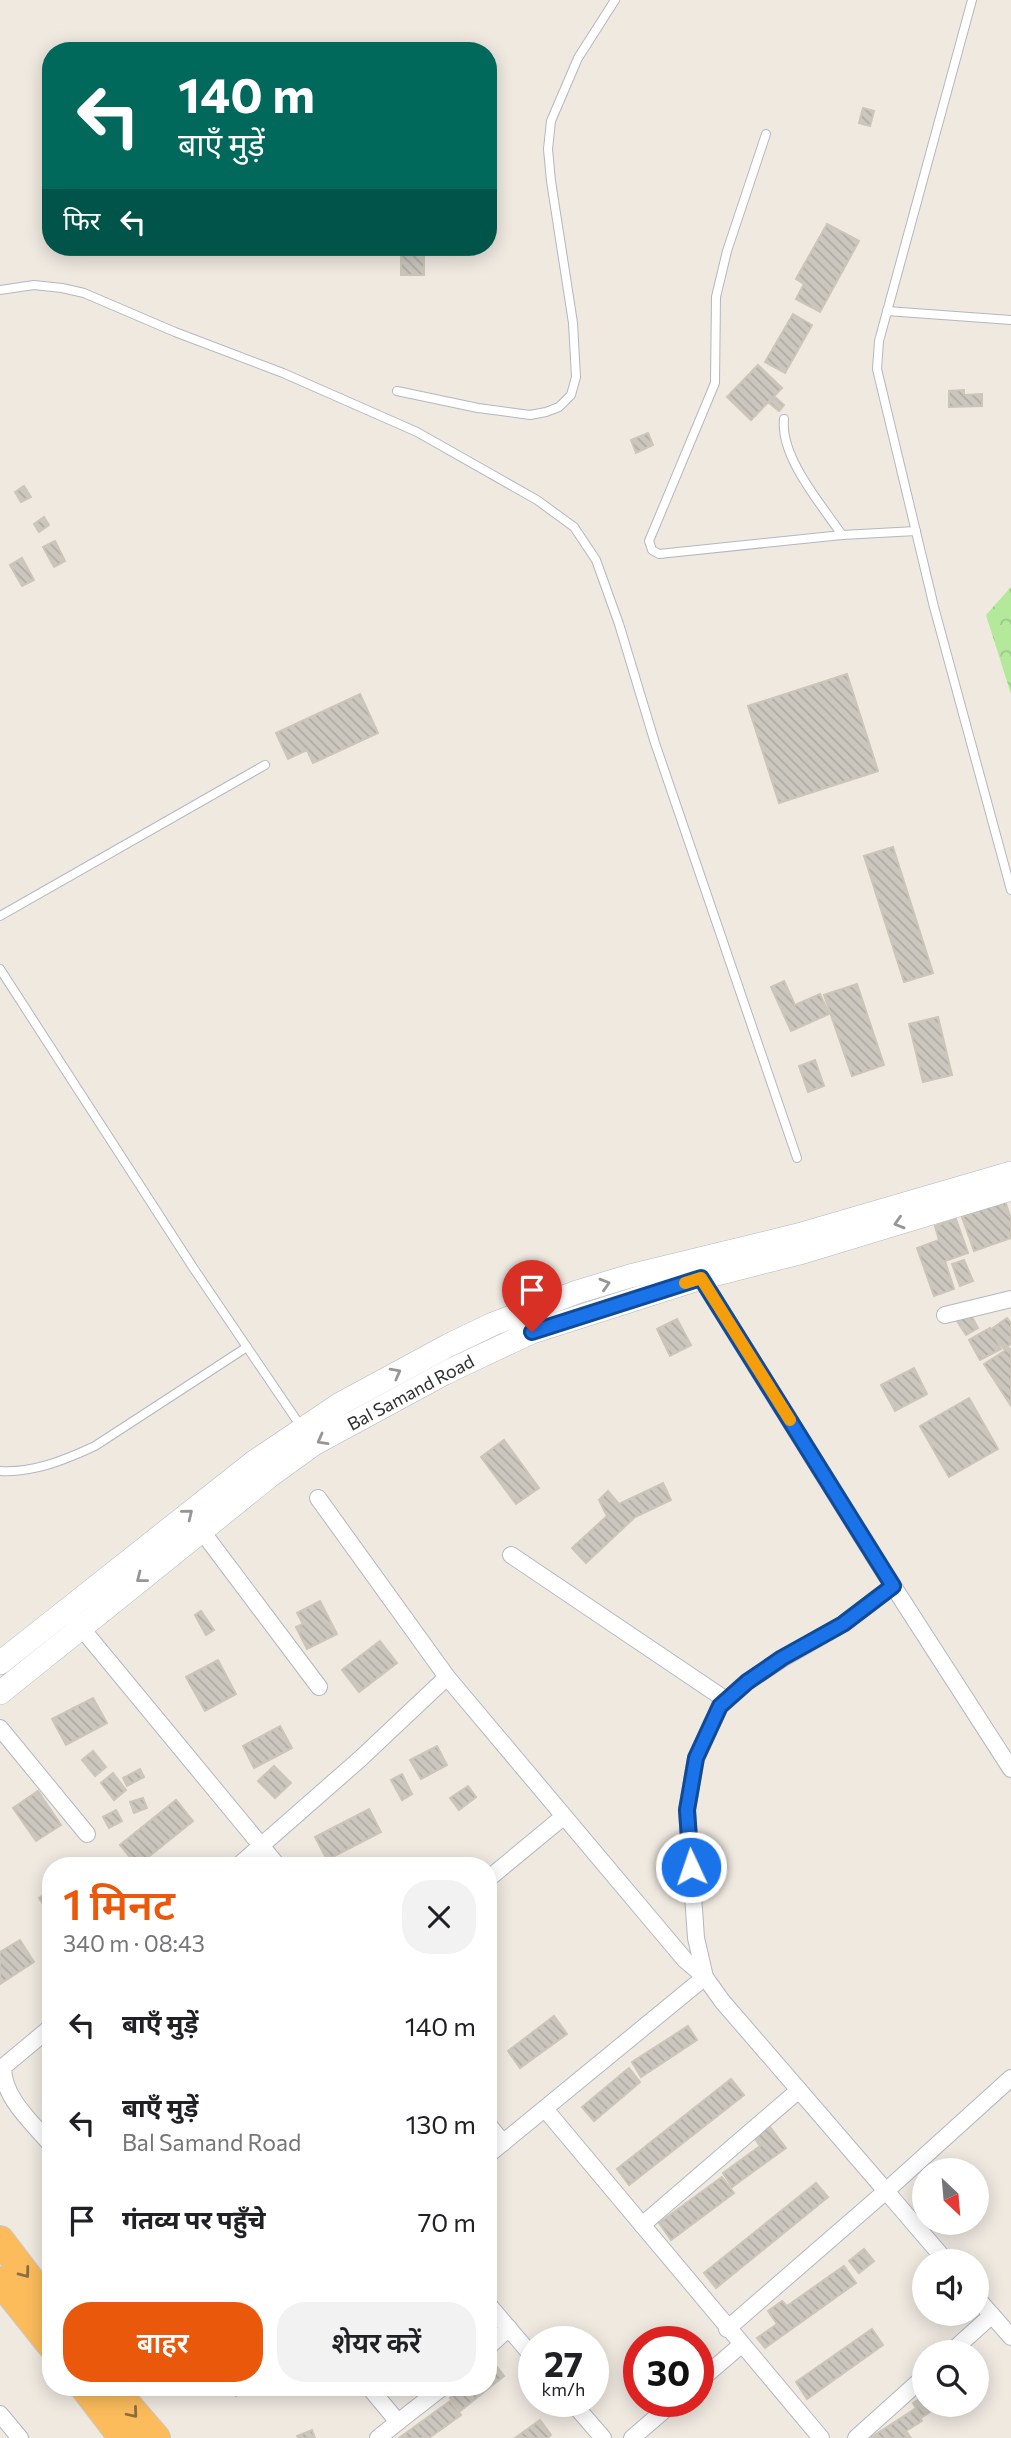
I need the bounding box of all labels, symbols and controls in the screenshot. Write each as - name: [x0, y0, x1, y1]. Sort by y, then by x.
- text: 140 m: [178, 63, 315, 123]
- icon: left: [63, 70, 154, 161]
- text: बाएँ मुड़ें: [178, 123, 265, 163]
- icon: left: [114, 203, 152, 241]
- text: फिर: [63, 204, 100, 235]
- one-way arrow: [893, 1215, 905, 1229]
- pin: [502, 1260, 562, 1332]
- icon: arrive: [513, 1271, 551, 1309]
- one-way arrow: [599, 1277, 611, 1292]
- street label: Bal Samand Road: [343, 1349, 478, 1435]
- one-way arrow: [389, 1368, 401, 1382]
- one-way arrow: [316, 1432, 329, 1446]
- one-way arrow: [180, 1509, 192, 1522]
- one-way arrow: [136, 1570, 148, 1583]
- position arrow: [654, 1830, 728, 1904]
- text: 1 मिनट: [63, 1877, 175, 1929]
- button: close: [402, 1880, 476, 1954]
- text: 340 m · 08:43: [63, 1929, 205, 1957]
- icon: left: [63, 2006, 101, 2044]
- text: बाएँ मुड़ें: [122, 2007, 198, 2038]
- text: 140 m: [405, 2010, 476, 2041]
- text: बाएँ मुड़ें: [122, 2091, 198, 2122]
- icon: left: [63, 2104, 101, 2142]
- text: 130 m: [405, 2108, 476, 2139]
- text: Bal Samand Road: [122, 2128, 301, 2156]
- north arrow: [912, 2158, 989, 2235]
- map controls: [912, 2158, 989, 2417]
- icon: arrive: [63, 2202, 101, 2240]
- text: गंतव्य पर पहुँचे: [122, 2203, 266, 2234]
- text: 70 m: [418, 2206, 476, 2237]
- button: sound: [912, 2249, 989, 2326]
- one-way arrow: [17, 2265, 30, 2278]
- button: बाहर: [63, 2302, 263, 2382]
- button: शेयर करें: [277, 2302, 476, 2382]
- speed limit sign: 30: [623, 2326, 714, 2417]
- button: search: [912, 2340, 989, 2417]
- text: 27: [544, 2341, 583, 2384]
- text: km/h: [542, 2378, 585, 2400]
- one-way arrow: [125, 2405, 137, 2418]

